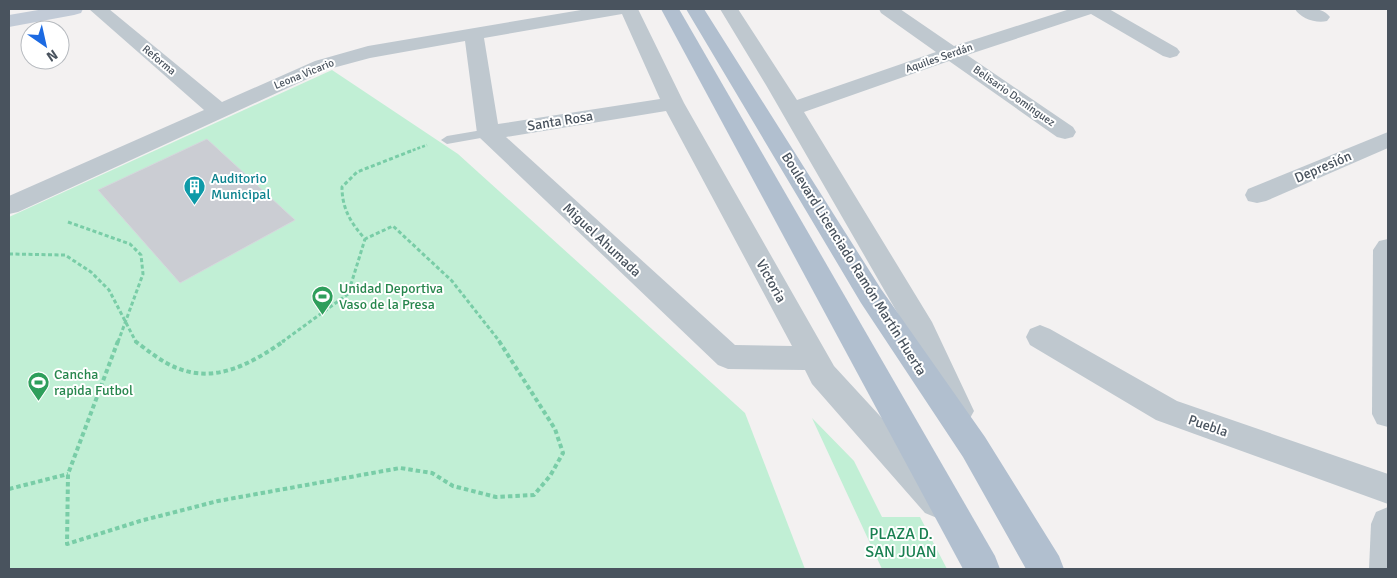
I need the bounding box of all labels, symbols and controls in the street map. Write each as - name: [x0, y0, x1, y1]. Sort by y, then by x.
- north arrow: [20, 20, 70, 70]
- street label: Aquiles Serdán: [904, 40, 974, 76]
- street label: Reforma: [140, 42, 179, 78]
- text: N: [43, 46, 61, 65]
- street label: Leona Vicario: [272, 56, 336, 92]
- street label: Belisario Domínguez: [971, 63, 1057, 129]
- street label: Santa Rosa: [526, 107, 594, 135]
- street label: Depresión: [1292, 147, 1354, 187]
- street label: Boulevard Licenciado Ramón Martín Huerta: [778, 149, 930, 379]
- place label: Auditorio Municipal: [211, 170, 271, 203]
- building icon: Auditorio Municipal: [183, 174, 207, 205]
- street label: Miguel Ahumada: [559, 199, 645, 281]
- street label: Victoria: [752, 256, 790, 306]
- place label: Unidad Deportiva Vaso de la Presa: [339, 280, 443, 313]
- sports icon: Unidad Deportiva Vaso de la Presa: [311, 284, 335, 315]
- place label: Cancha rapida Futbol: [54, 366, 133, 399]
- sports icon: Cancha rapida Futbol: [26, 370, 50, 401]
- street label: Puebla: [1186, 411, 1230, 441]
- park label: PLAZA D. SAN JUAN: [865, 524, 937, 562]

